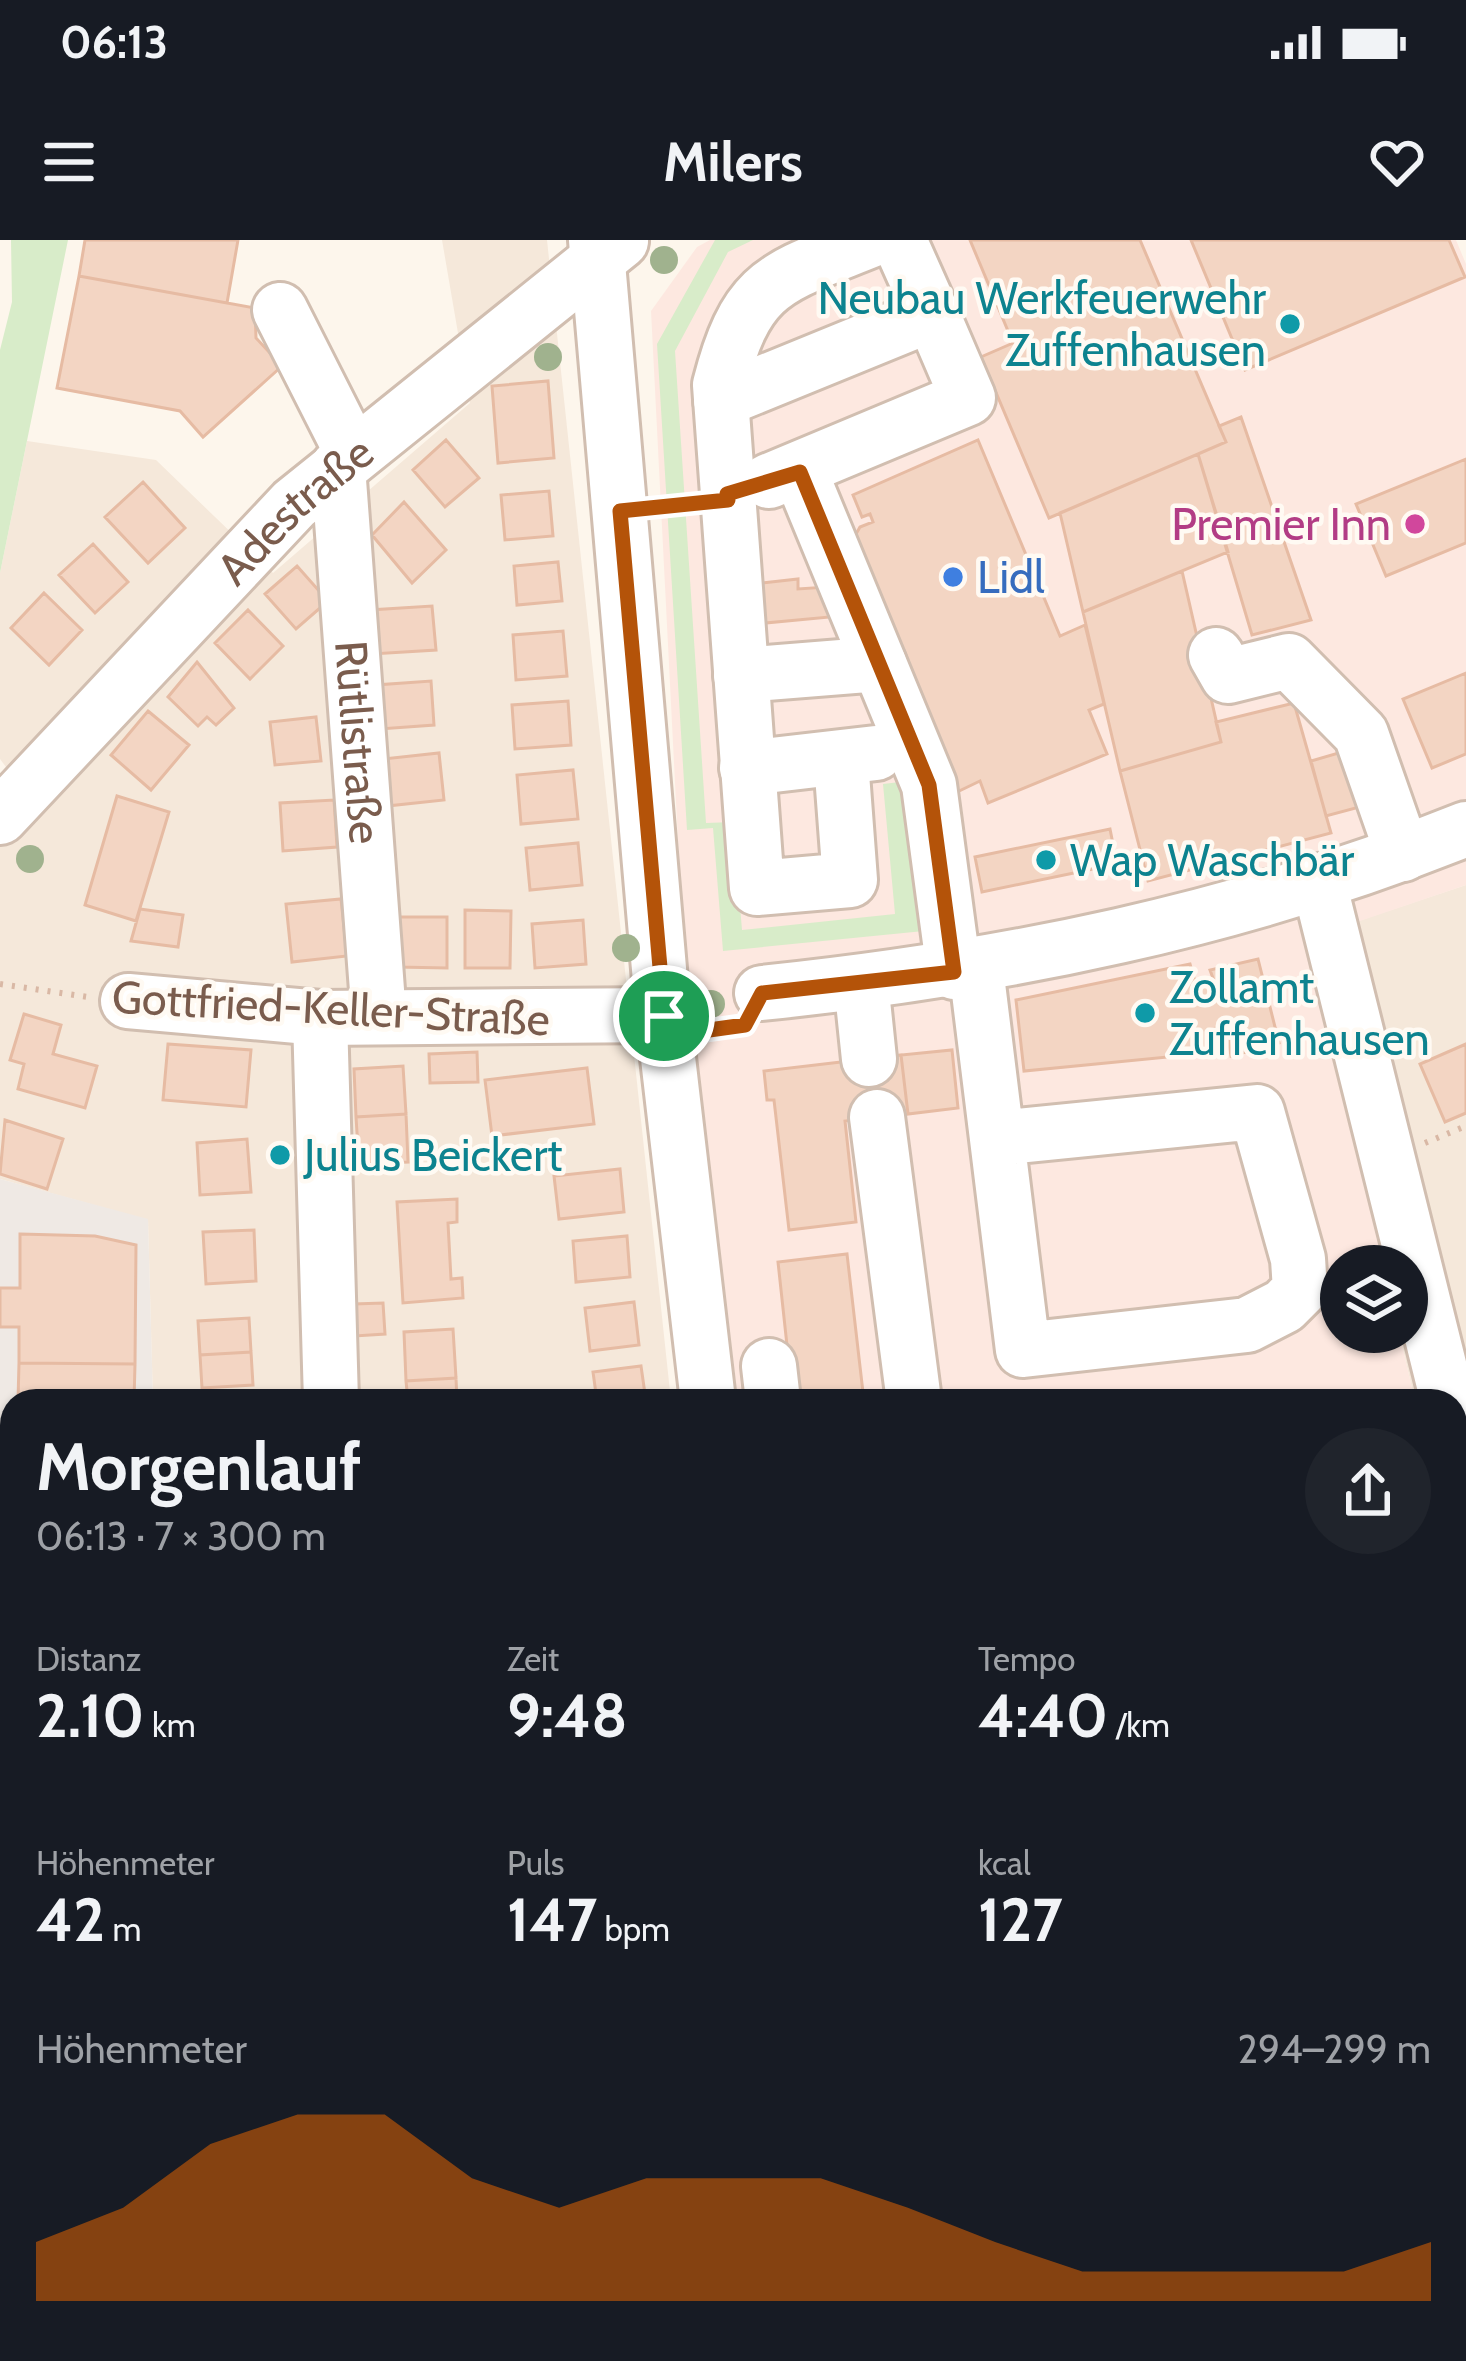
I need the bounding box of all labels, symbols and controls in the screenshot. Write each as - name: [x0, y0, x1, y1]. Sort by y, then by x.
- text: 06:13: [60, 15, 168, 69]
- icon: menu: [36, 129, 102, 195]
- text: Milers: [663, 129, 803, 195]
- icon: heart: [1364, 129, 1430, 195]
- place label: Neubau Werkfeuerwehr Zuffenhausen: [817, 271, 1267, 377]
- marker: Neubau Werkfeuerwehr Zuffenhausen: [1277, 311, 1303, 337]
- street label: Adestraße: [206, 425, 384, 595]
- place label: Premier Inn: [1171, 497, 1391, 551]
- marker: Premier Inn: [1402, 511, 1428, 537]
- place label: Lidl: [977, 550, 1045, 604]
- marker: Lidl: [940, 564, 966, 590]
- street label: Rütlistraße: [324, 639, 393, 846]
- place label: Wap Waschbär: [1070, 833, 1355, 887]
- marker: Wap Waschbär: [1033, 847, 1059, 873]
- place label: Zollamt Zuffenhausen: [1169, 960, 1430, 1066]
- pin: [613, 965, 715, 1067]
- street label: Gottfried-Keller-Straße: [111, 970, 551, 1046]
- icon: arrive: [631, 983, 697, 1049]
- marker: Zollamt Zuffenhausen: [1132, 1000, 1158, 1026]
- place label: Julius Beickert: [303, 1128, 563, 1182]
- marker: Julius Beickert: [267, 1142, 293, 1168]
- map controls: [1320, 1245, 1428, 1353]
- button: layers: [1320, 1245, 1428, 1353]
- text: Morgenlauf: [36, 1426, 361, 1507]
- button: share: [1305, 1428, 1431, 1554]
- text: 06:13 · 7 × 300 m: [36, 1512, 326, 1560]
- text: Distanz: [36, 1639, 141, 1679]
- text: Zeit: [507, 1639, 559, 1679]
- text: Tempo: [978, 1639, 1075, 1679]
- text: 2.10: [36, 1679, 144, 1752]
- text: 9:48: [507, 1679, 628, 1752]
- text: 4:40: [978, 1679, 1108, 1752]
- text: km: [144, 1705, 196, 1745]
- text: /km: [1108, 1705, 1170, 1745]
- text: Höhenmeter: [36, 1843, 214, 1883]
- text: Puls: [507, 1843, 564, 1883]
- text: kcal: [978, 1843, 1031, 1883]
- text: 42: [36, 1883, 105, 1956]
- text: 147: [507, 1883, 597, 1956]
- text: 127: [978, 1883, 1062, 1956]
- text: m: [105, 1909, 141, 1949]
- text: bpm: [597, 1909, 670, 1949]
- text: Höhenmeter: [36, 2025, 247, 2073]
- text: 294–299 m: [1238, 2025, 1431, 2073]

